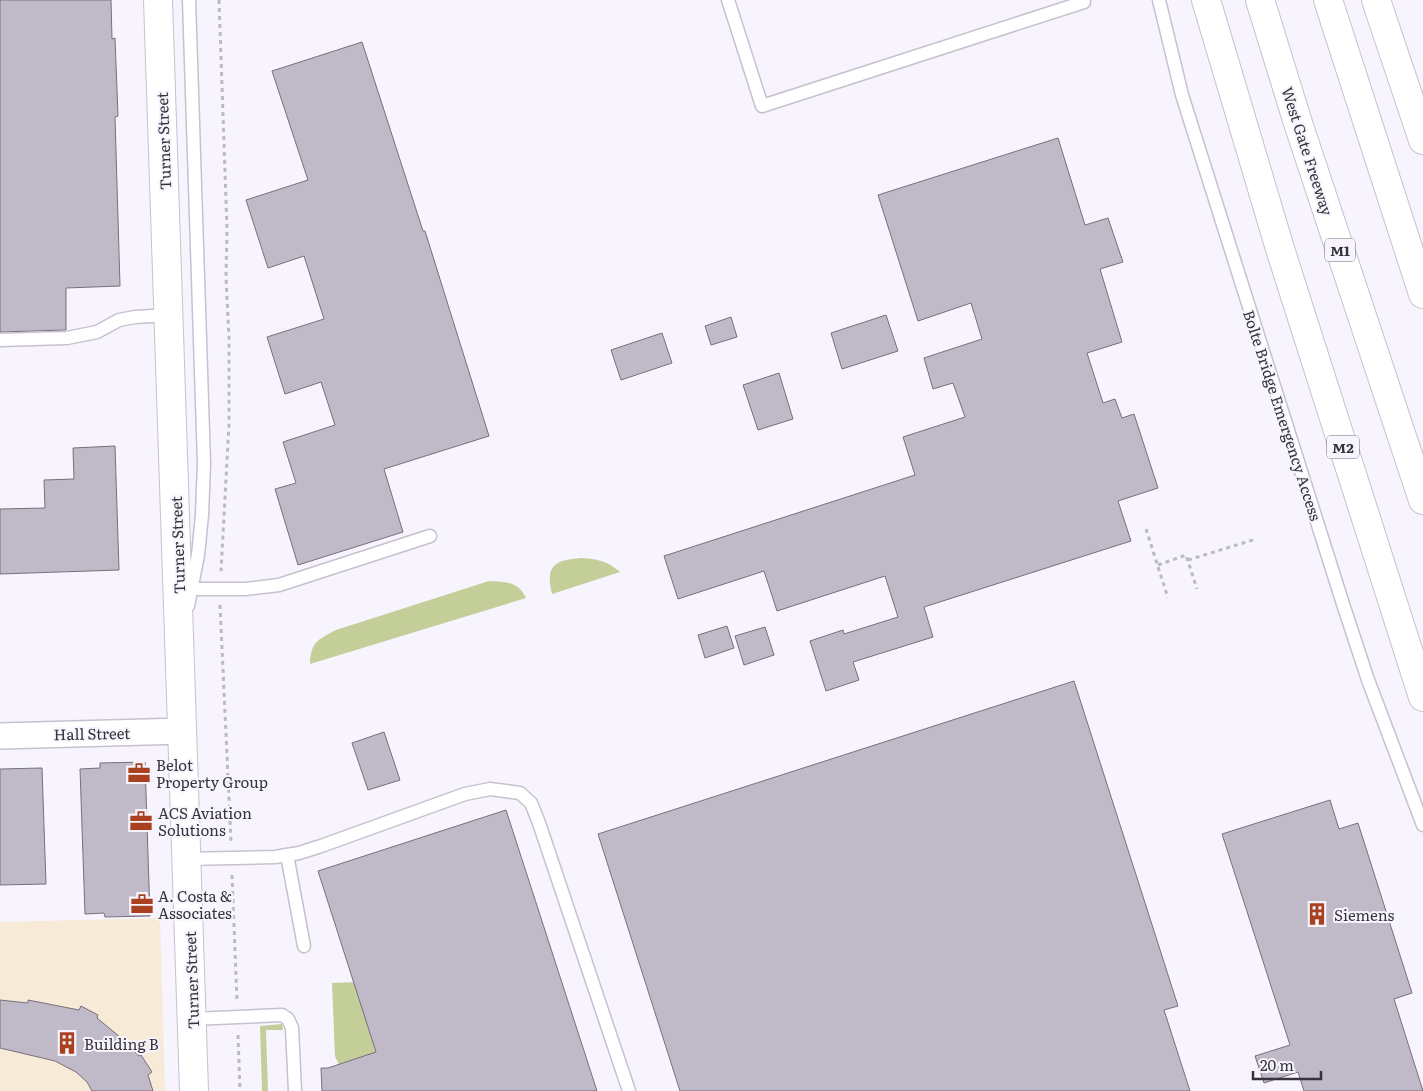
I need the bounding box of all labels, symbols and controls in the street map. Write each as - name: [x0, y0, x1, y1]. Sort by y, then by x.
- street label: West Gate Freeway: [1276, 84, 1340, 219]
- street label: Turner Street: [150, 92, 176, 190]
- road number: M1: [1325, 238, 1355, 262]
- street label: Bolte Bridge Emergency Access: [1238, 307, 1328, 524]
- road number: M2: [1327, 436, 1359, 458]
- street label: Turner Street: [164, 496, 190, 594]
- street label: Hall Street: [53, 721, 131, 745]
- place label: Belot Property Group: [156, 753, 268, 793]
- office icon: Belot Property Group: [126, 760, 152, 786]
- place label: ACS Aviation Solutions: [158, 801, 252, 841]
- office icon: ACS Aviation Solutions: [128, 808, 154, 834]
- place label: A. Costa & Associates: [158, 884, 232, 924]
- office icon: A. Costa & Associates: [129, 891, 155, 917]
- building icon: Siemens: [1304, 901, 1330, 927]
- place label: Siemens: [1334, 903, 1394, 926]
- street label: Turner Street: [178, 931, 204, 1029]
- building icon: Building B: [54, 1030, 80, 1056]
- place label: Building B: [84, 1032, 159, 1055]
- scale bar: [1253, 1048, 1320, 1080]
- text: 20 m: [1260, 1053, 1294, 1076]

